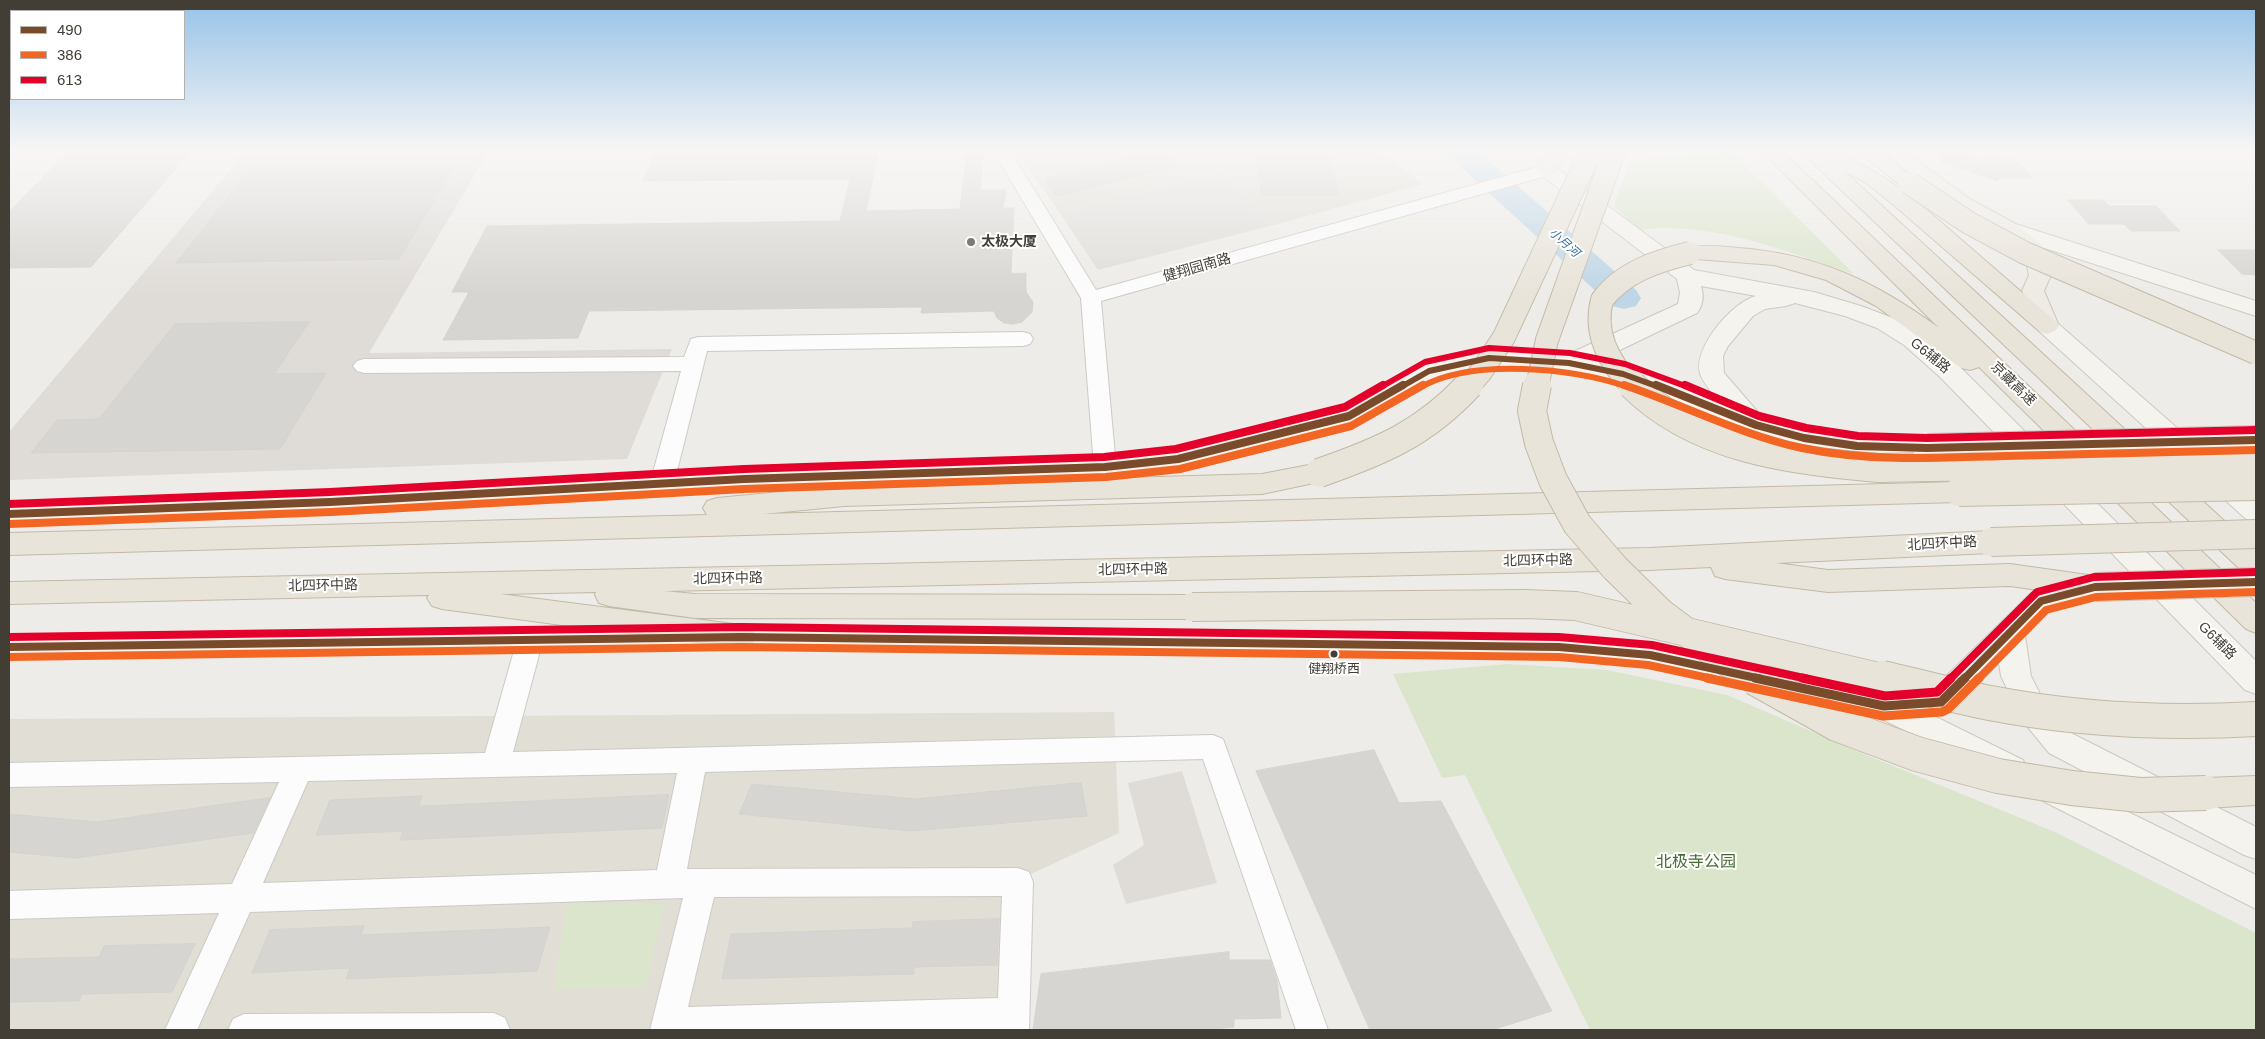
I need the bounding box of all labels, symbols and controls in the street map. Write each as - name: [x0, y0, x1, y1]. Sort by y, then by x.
- legend: [10, 10, 185, 100]
- text: 490: [57, 21, 82, 38]
- text: 386: [57, 46, 82, 63]
- text: 613: [57, 71, 82, 88]
- water label: 小月河: [1546, 226, 1582, 260]
- place label: 太极大厦: [981, 234, 1037, 250]
- marker: 太极大厦: [965, 236, 977, 248]
- street label: 健翔园南路: [1161, 250, 1233, 286]
- street label: G6辅路: [1907, 335, 1953, 377]
- street label: 京藏高速: [1987, 359, 2039, 409]
- street label: 北四环中路: [1907, 534, 1977, 554]
- street label: 北四环中路: [1503, 552, 1573, 570]
- street label: 北四环中路: [1098, 561, 1168, 579]
- street label: 北四环中路: [693, 570, 763, 588]
- street label: 北四环中路: [288, 577, 358, 595]
- street label: G6辅路: [2195, 619, 2239, 663]
- marker: 健翔桥西: [1329, 649, 1339, 659]
- place label: 健翔桥西: [1308, 661, 1360, 677]
- park label: 北极寺公园: [1656, 853, 1736, 873]

